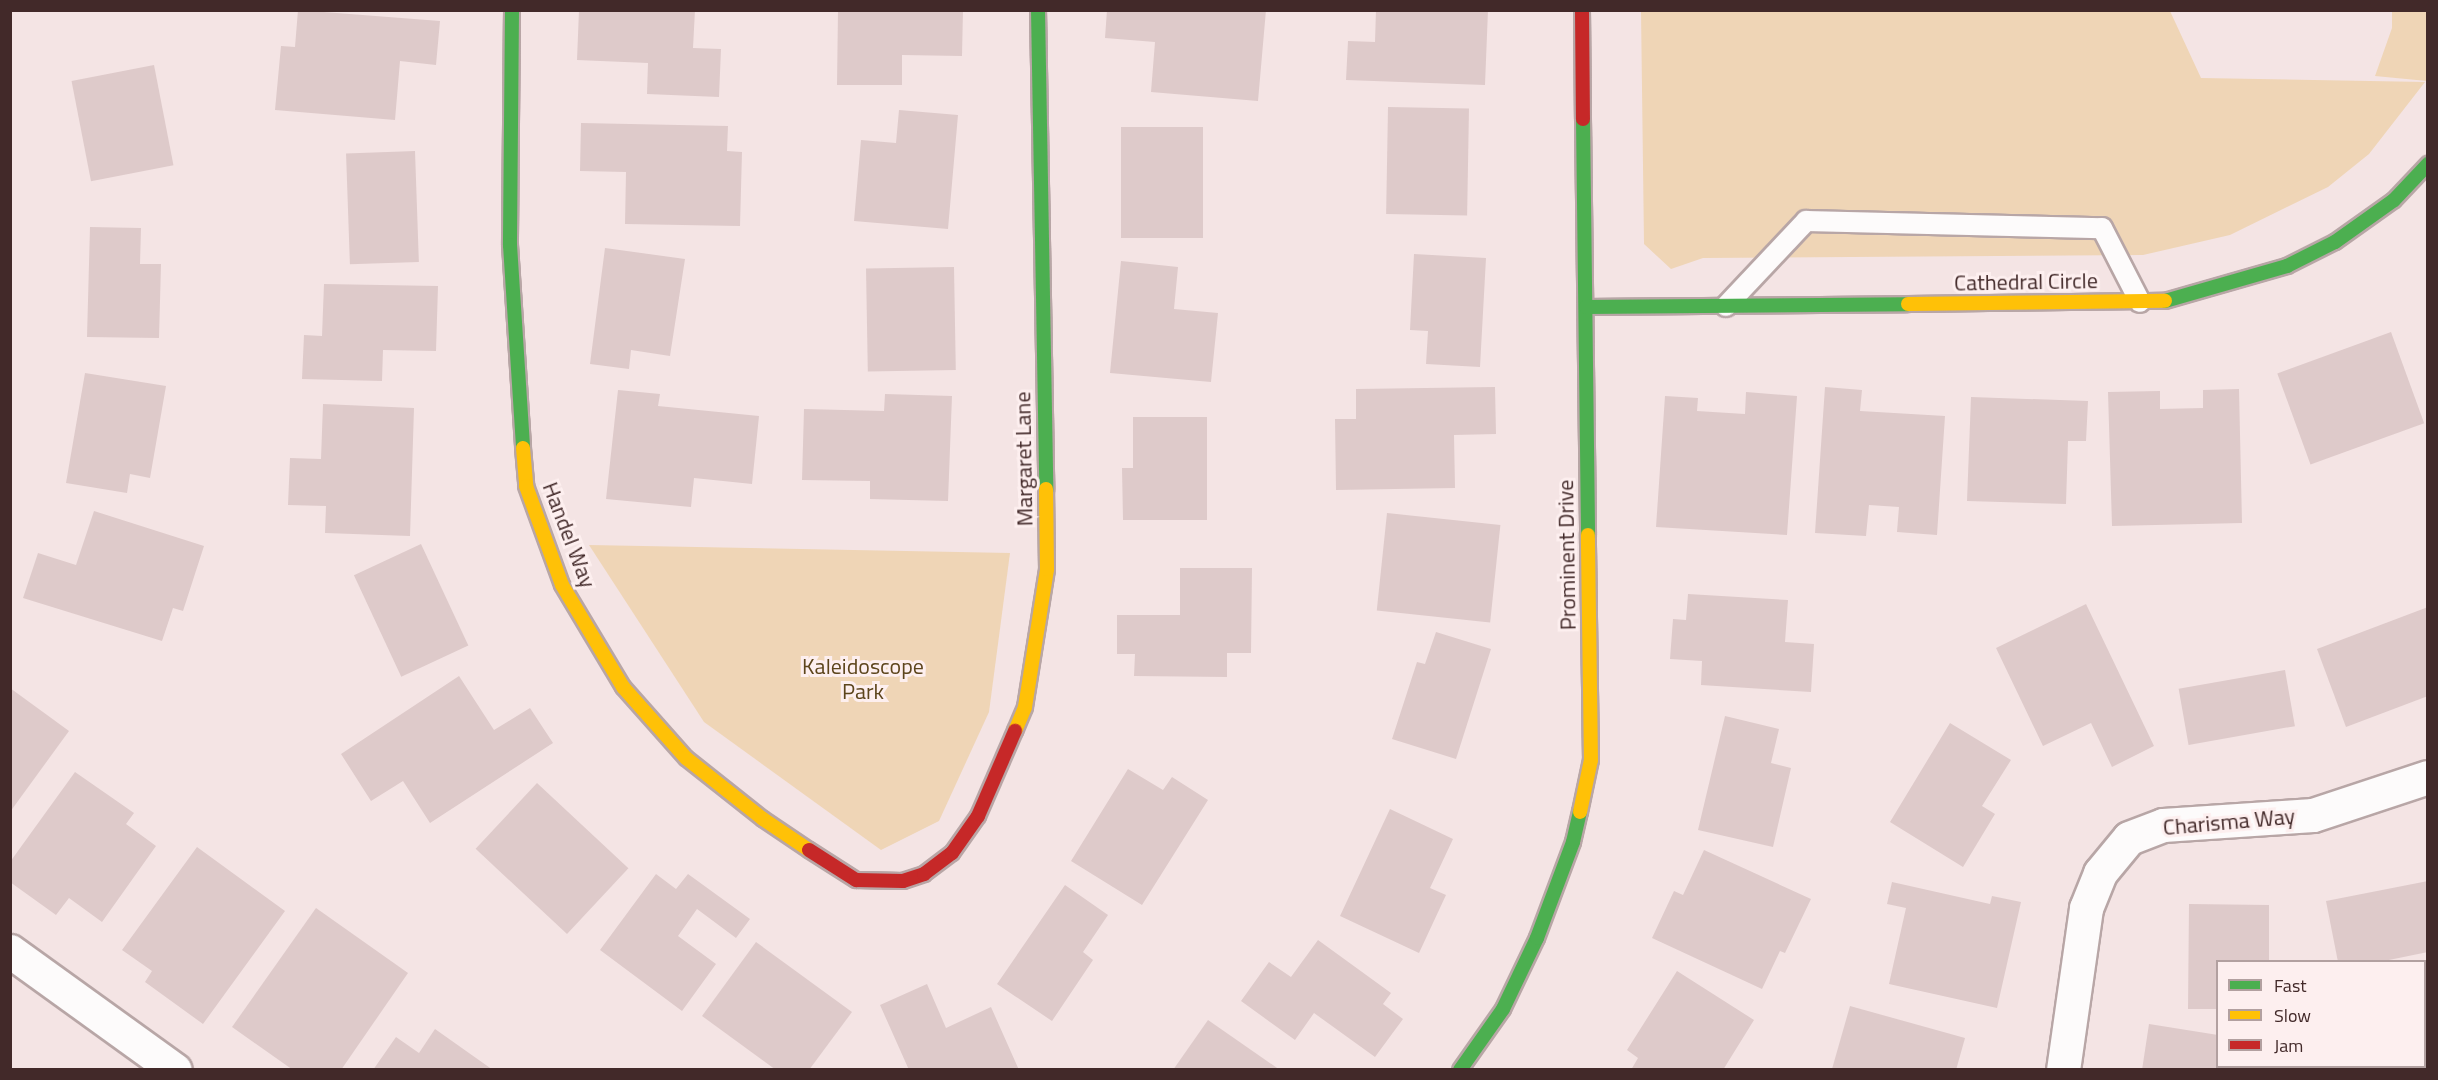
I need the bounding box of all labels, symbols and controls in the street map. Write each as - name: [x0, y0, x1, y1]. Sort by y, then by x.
- street label: Cathedral Circle: [1954, 268, 2098, 296]
- street label: Margaret Lane: [1010, 391, 1038, 527]
- street label: Handel Way: [537, 478, 601, 592]
- street label: Prominent Drive: [1552, 479, 1582, 631]
- park label: Kaleidoscope Park: [802, 653, 924, 704]
- street label: Charisma Way: [2162, 803, 2296, 841]
- legend: [2216, 960, 2426, 1068]
- text: Fast: [2274, 972, 2307, 999]
- text: Slow: [2274, 1002, 2311, 1029]
- text: Jam: [2274, 1032, 2303, 1059]

